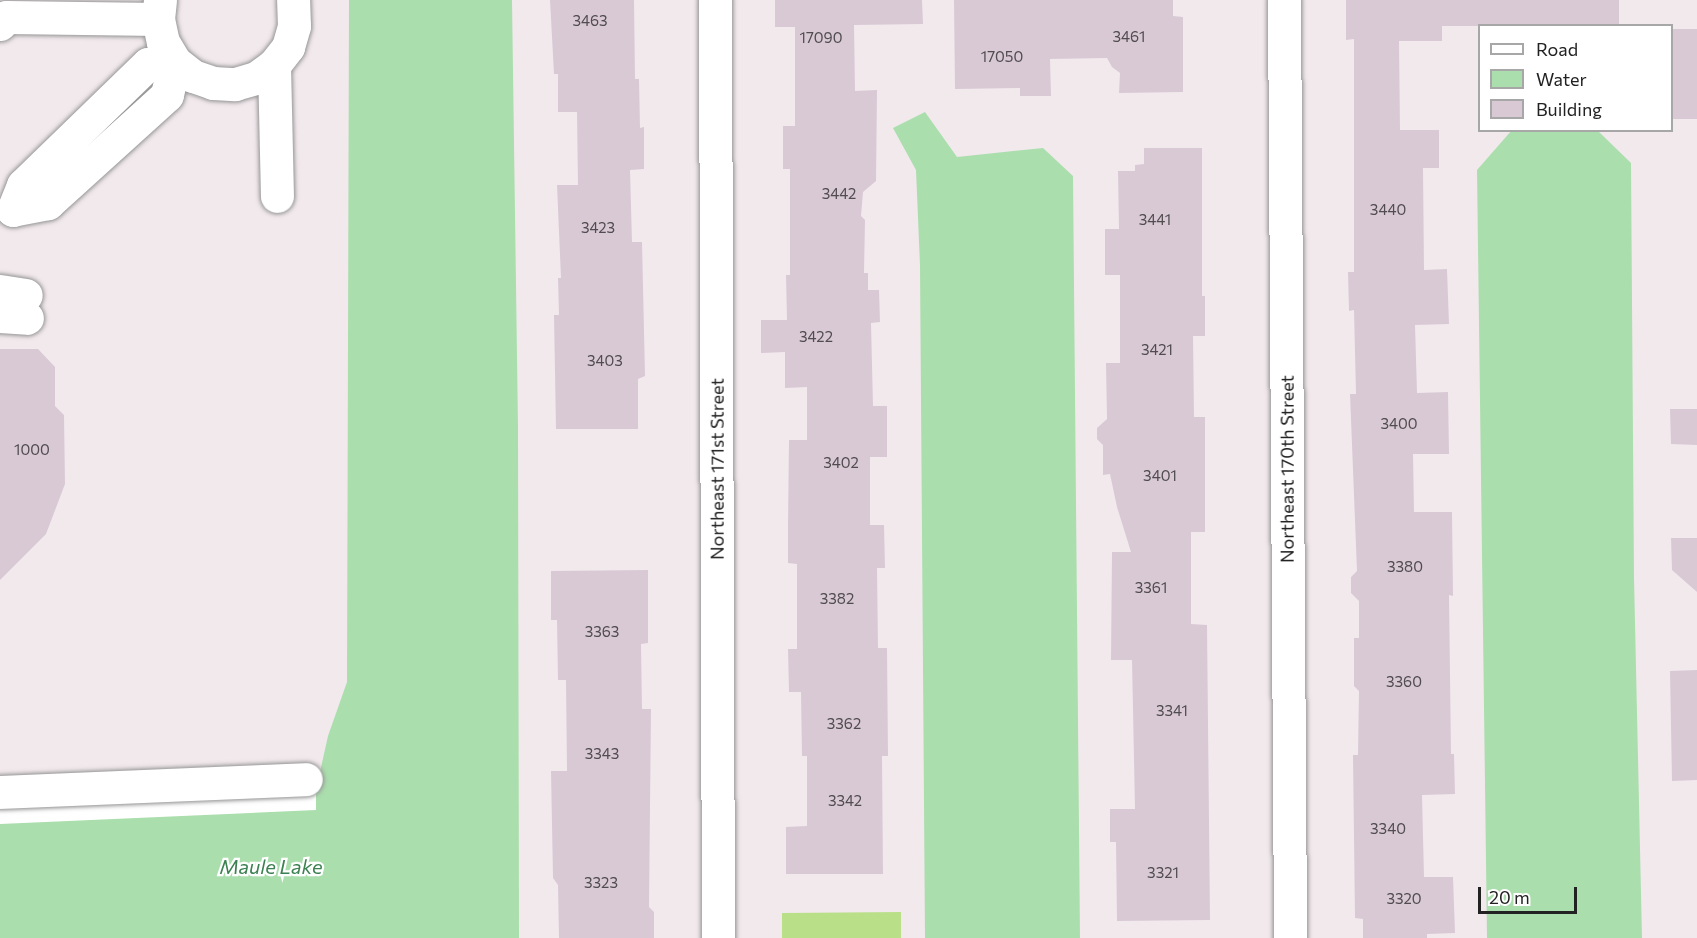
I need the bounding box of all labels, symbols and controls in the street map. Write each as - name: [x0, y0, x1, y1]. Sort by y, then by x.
- house number: 3463: [572, 12, 608, 30]
- legend: [1478, 24, 1673, 132]
- house number: 3461: [1112, 28, 1146, 46]
- house number: 17090: [800, 29, 842, 47]
- text: Road: [1536, 38, 1578, 60]
- house number: 17050: [981, 48, 1023, 66]
- text: Water: [1536, 68, 1587, 90]
- text: Building: [1536, 98, 1602, 120]
- house number: 3442: [822, 185, 856, 203]
- house number: 3440: [1370, 201, 1406, 219]
- house number: 3441: [1139, 211, 1171, 229]
- house number: 3423: [581, 219, 615, 237]
- house number: 3422: [799, 328, 833, 346]
- house number: 3421: [1141, 341, 1173, 359]
- house number: 3403: [587, 352, 623, 370]
- street label: Northeast 170th Street: [1276, 375, 1298, 563]
- street label: Northeast 171st Street: [706, 378, 728, 560]
- house number: 3400: [1380, 415, 1418, 433]
- house number: 1000: [14, 441, 50, 459]
- house number: 3402: [823, 454, 859, 472]
- house number: 3401: [1143, 467, 1177, 485]
- house number: 3380: [1387, 558, 1423, 576]
- house number: 3361: [1135, 579, 1167, 597]
- house number: 3382: [820, 590, 854, 608]
- house number: 3363: [585, 623, 619, 641]
- house number: 3360: [1386, 673, 1422, 691]
- house number: 3341: [1156, 702, 1188, 720]
- house number: 3362: [827, 715, 861, 733]
- house number: 3343: [585, 745, 619, 763]
- house number: 3342: [828, 792, 862, 810]
- house number: 3340: [1370, 820, 1406, 838]
- water label: Maule Lake: [220, 854, 322, 878]
- house number: 3321: [1147, 864, 1179, 882]
- house number: 3323: [584, 874, 618, 892]
- scale bar: [1481, 875, 1580, 913]
- text: 20 m: [1489, 886, 1530, 908]
- house number: 3320: [1386, 890, 1422, 908]

